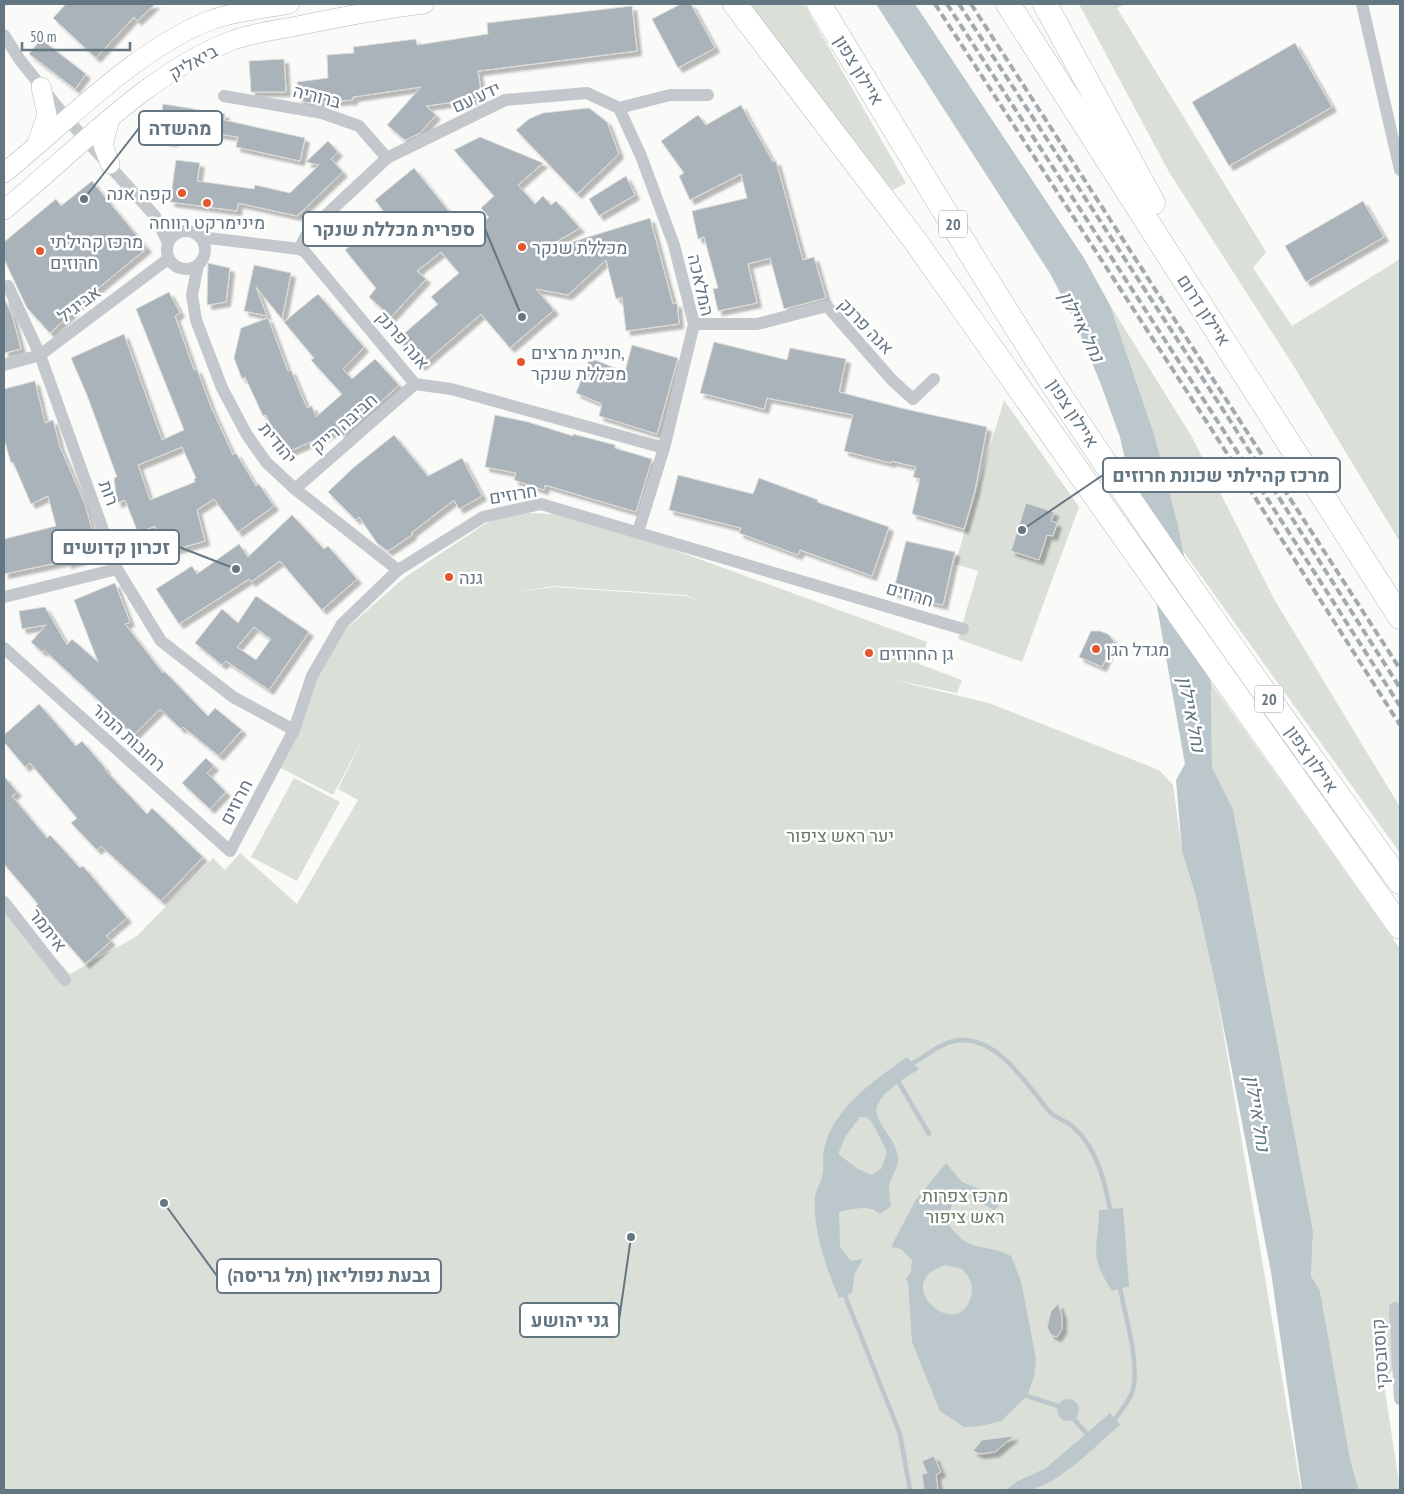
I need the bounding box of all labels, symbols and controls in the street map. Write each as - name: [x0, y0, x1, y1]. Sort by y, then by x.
- scale bar: [22, 20, 130, 52]
- text: 50 m: [30, 27, 56, 46]
- street label: איילון צפון: [829, 31, 889, 109]
- street label: ביאליק: [165, 39, 222, 85]
- street label: ידע עם: [448, 76, 504, 118]
- street label: ברוריה: [291, 79, 344, 113]
- callout: מהשדה: [139, 111, 222, 145]
- text: מהשדה: [148, 116, 212, 140]
- place label: קפה אנה: [106, 182, 172, 205]
- marker: קפה אנה: [176, 187, 188, 199]
- marker: מינימרקט רווחה: [201, 197, 213, 209]
- road number: 20: [939, 210, 967, 238]
- place label: מינימרקט רווחה: [149, 211, 265, 234]
- callout: ספרית מכללת שנקר: [303, 212, 485, 246]
- text: ספרית מכללת שנקר: [313, 217, 475, 241]
- place label: מרכז קהילתי חרוזים: [50, 230, 143, 274]
- place label: מכללת שנקר: [532, 236, 627, 259]
- marker: מכללת שנקר: [516, 241, 528, 253]
- marker: מרכז קהילתי חרוזים: [34, 245, 46, 257]
- street label: המלאכה: [683, 252, 719, 318]
- street label: איילון דרום: [1172, 270, 1236, 350]
- street label: אביגיל: [53, 280, 105, 328]
- water label: נחל איילון: [1054, 286, 1111, 367]
- street label: אנה פרנק: [833, 293, 899, 359]
- street label: אנה פרנק: [371, 306, 435, 374]
- place label: חניית מרצים, מכללת שנקר: [531, 341, 626, 385]
- marker: חניית מרצים, מכללת שנקר: [515, 356, 527, 368]
- street label: איילון צפון: [1042, 374, 1104, 452]
- street label: חביבה רייק: [306, 388, 382, 458]
- street label: יהודית: [254, 417, 302, 469]
- callout: מרכז קהילתי שכונת חרוזים: [1103, 458, 1340, 492]
- text: מרכז קהילתי שכונת חרוזים: [1112, 463, 1330, 487]
- street label: רות: [94, 477, 124, 509]
- street label: חרוזים: [487, 479, 539, 509]
- callout: זכרון קדושים: [52, 530, 179, 564]
- text: זכרון קדושים: [62, 535, 170, 559]
- place label: גנה: [459, 566, 483, 589]
- marker: גנה: [443, 571, 455, 583]
- street label: חרוזים: [884, 576, 936, 612]
- place label: מגדל הגן: [1106, 638, 1170, 661]
- place label: גן החרוזים: [879, 642, 954, 665]
- marker: מגדל הגן: [1090, 643, 1102, 655]
- marker: גן החרוזים: [863, 647, 875, 659]
- water label: נחל איילון: [1173, 674, 1211, 755]
- road number: 20: [1255, 686, 1283, 712]
- street label: רחובות הנהר: [87, 698, 171, 776]
- street label: איילון צפון: [1280, 721, 1344, 797]
- street label: חרוזים: [215, 775, 257, 829]
- park label: יער ראש ציפור: [786, 824, 894, 847]
- street label: איתמר: [24, 904, 72, 956]
- water label: נחל איילון: [1240, 1073, 1276, 1154]
- park label: מרכז צפרות ראש ציפור: [922, 1184, 1008, 1228]
- callout: גבעת נפוליאון (תל גריסה): [217, 1259, 441, 1293]
- text: גבעת נפוליאון (תל גריסה): [227, 1263, 431, 1287]
- callout: גני יהושע: [520, 1303, 619, 1337]
- text: גני יהושע: [531, 1308, 609, 1332]
- street label: קוסובסקי: [1366, 1318, 1394, 1390]

